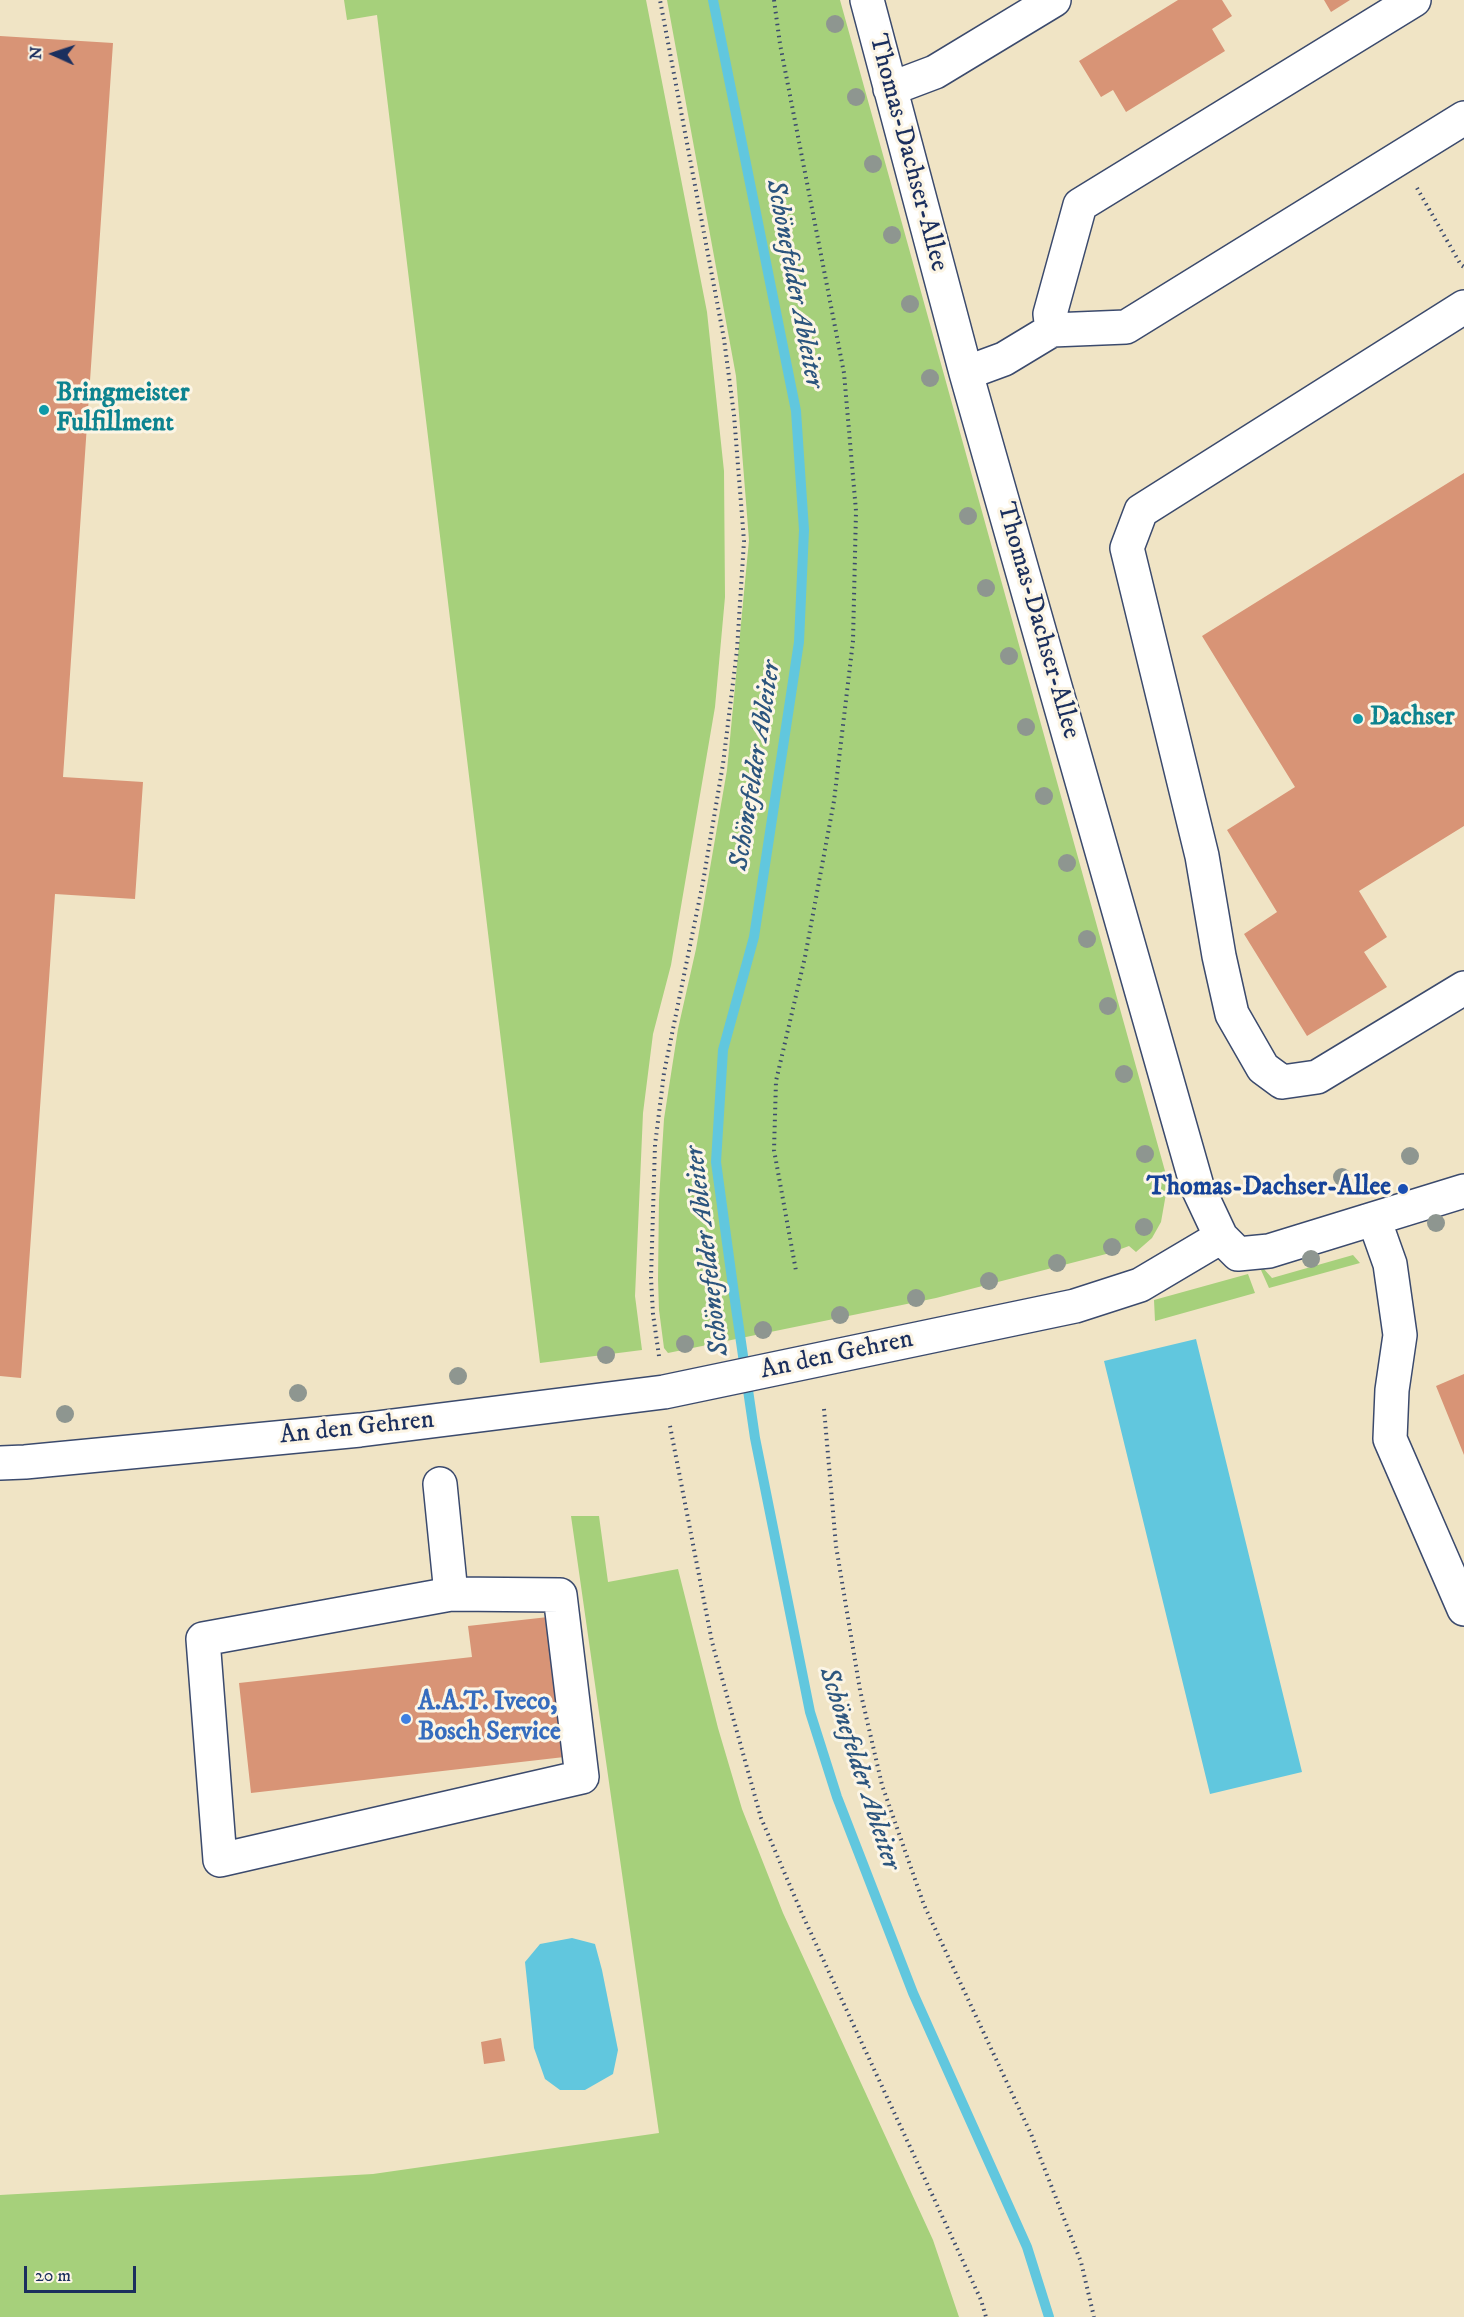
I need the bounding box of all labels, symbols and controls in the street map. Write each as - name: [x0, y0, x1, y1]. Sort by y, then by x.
- north arrow: [24, 24, 84, 84]
- street label: Thomas-Dachser-Allee: [860, 31, 954, 275]
- text: N: [26, 46, 46, 60]
- water label: Schönefelder Ableiter: [757, 177, 829, 391]
- place label: Bringmeister Fulfillment: [56, 379, 189, 440]
- marker: Bringmeister Fulfillment: [37, 403, 51, 417]
- street label: Thomas-Dachser-Allee: [988, 499, 1086, 743]
- water label: Schönefelder Ableiter: [724, 659, 790, 873]
- place label: Dachser: [1370, 703, 1454, 735]
- marker: Dachser: [1351, 712, 1365, 726]
- water label: Schönefelder Ableiter: [680, 1144, 738, 1358]
- place label: Thomas-Dachser-Allee: [1147, 1173, 1391, 1205]
- marker: Thomas-Dachser-Allee: [1396, 1182, 1410, 1196]
- street label: An den Gehren: [758, 1325, 916, 1387]
- street label: An den Gehren: [278, 1405, 436, 1453]
- water label: Schönefelder Ableiter: [810, 1664, 906, 1874]
- place label: A.A.T. Iveco, Bosch Service: [418, 1688, 561, 1750]
- marker: A.A.T. Iveco, Bosch Service: [399, 1712, 413, 1726]
- scale bar: [27, 2254, 140, 2292]
- text: 20 m: [35, 2265, 71, 2287]

